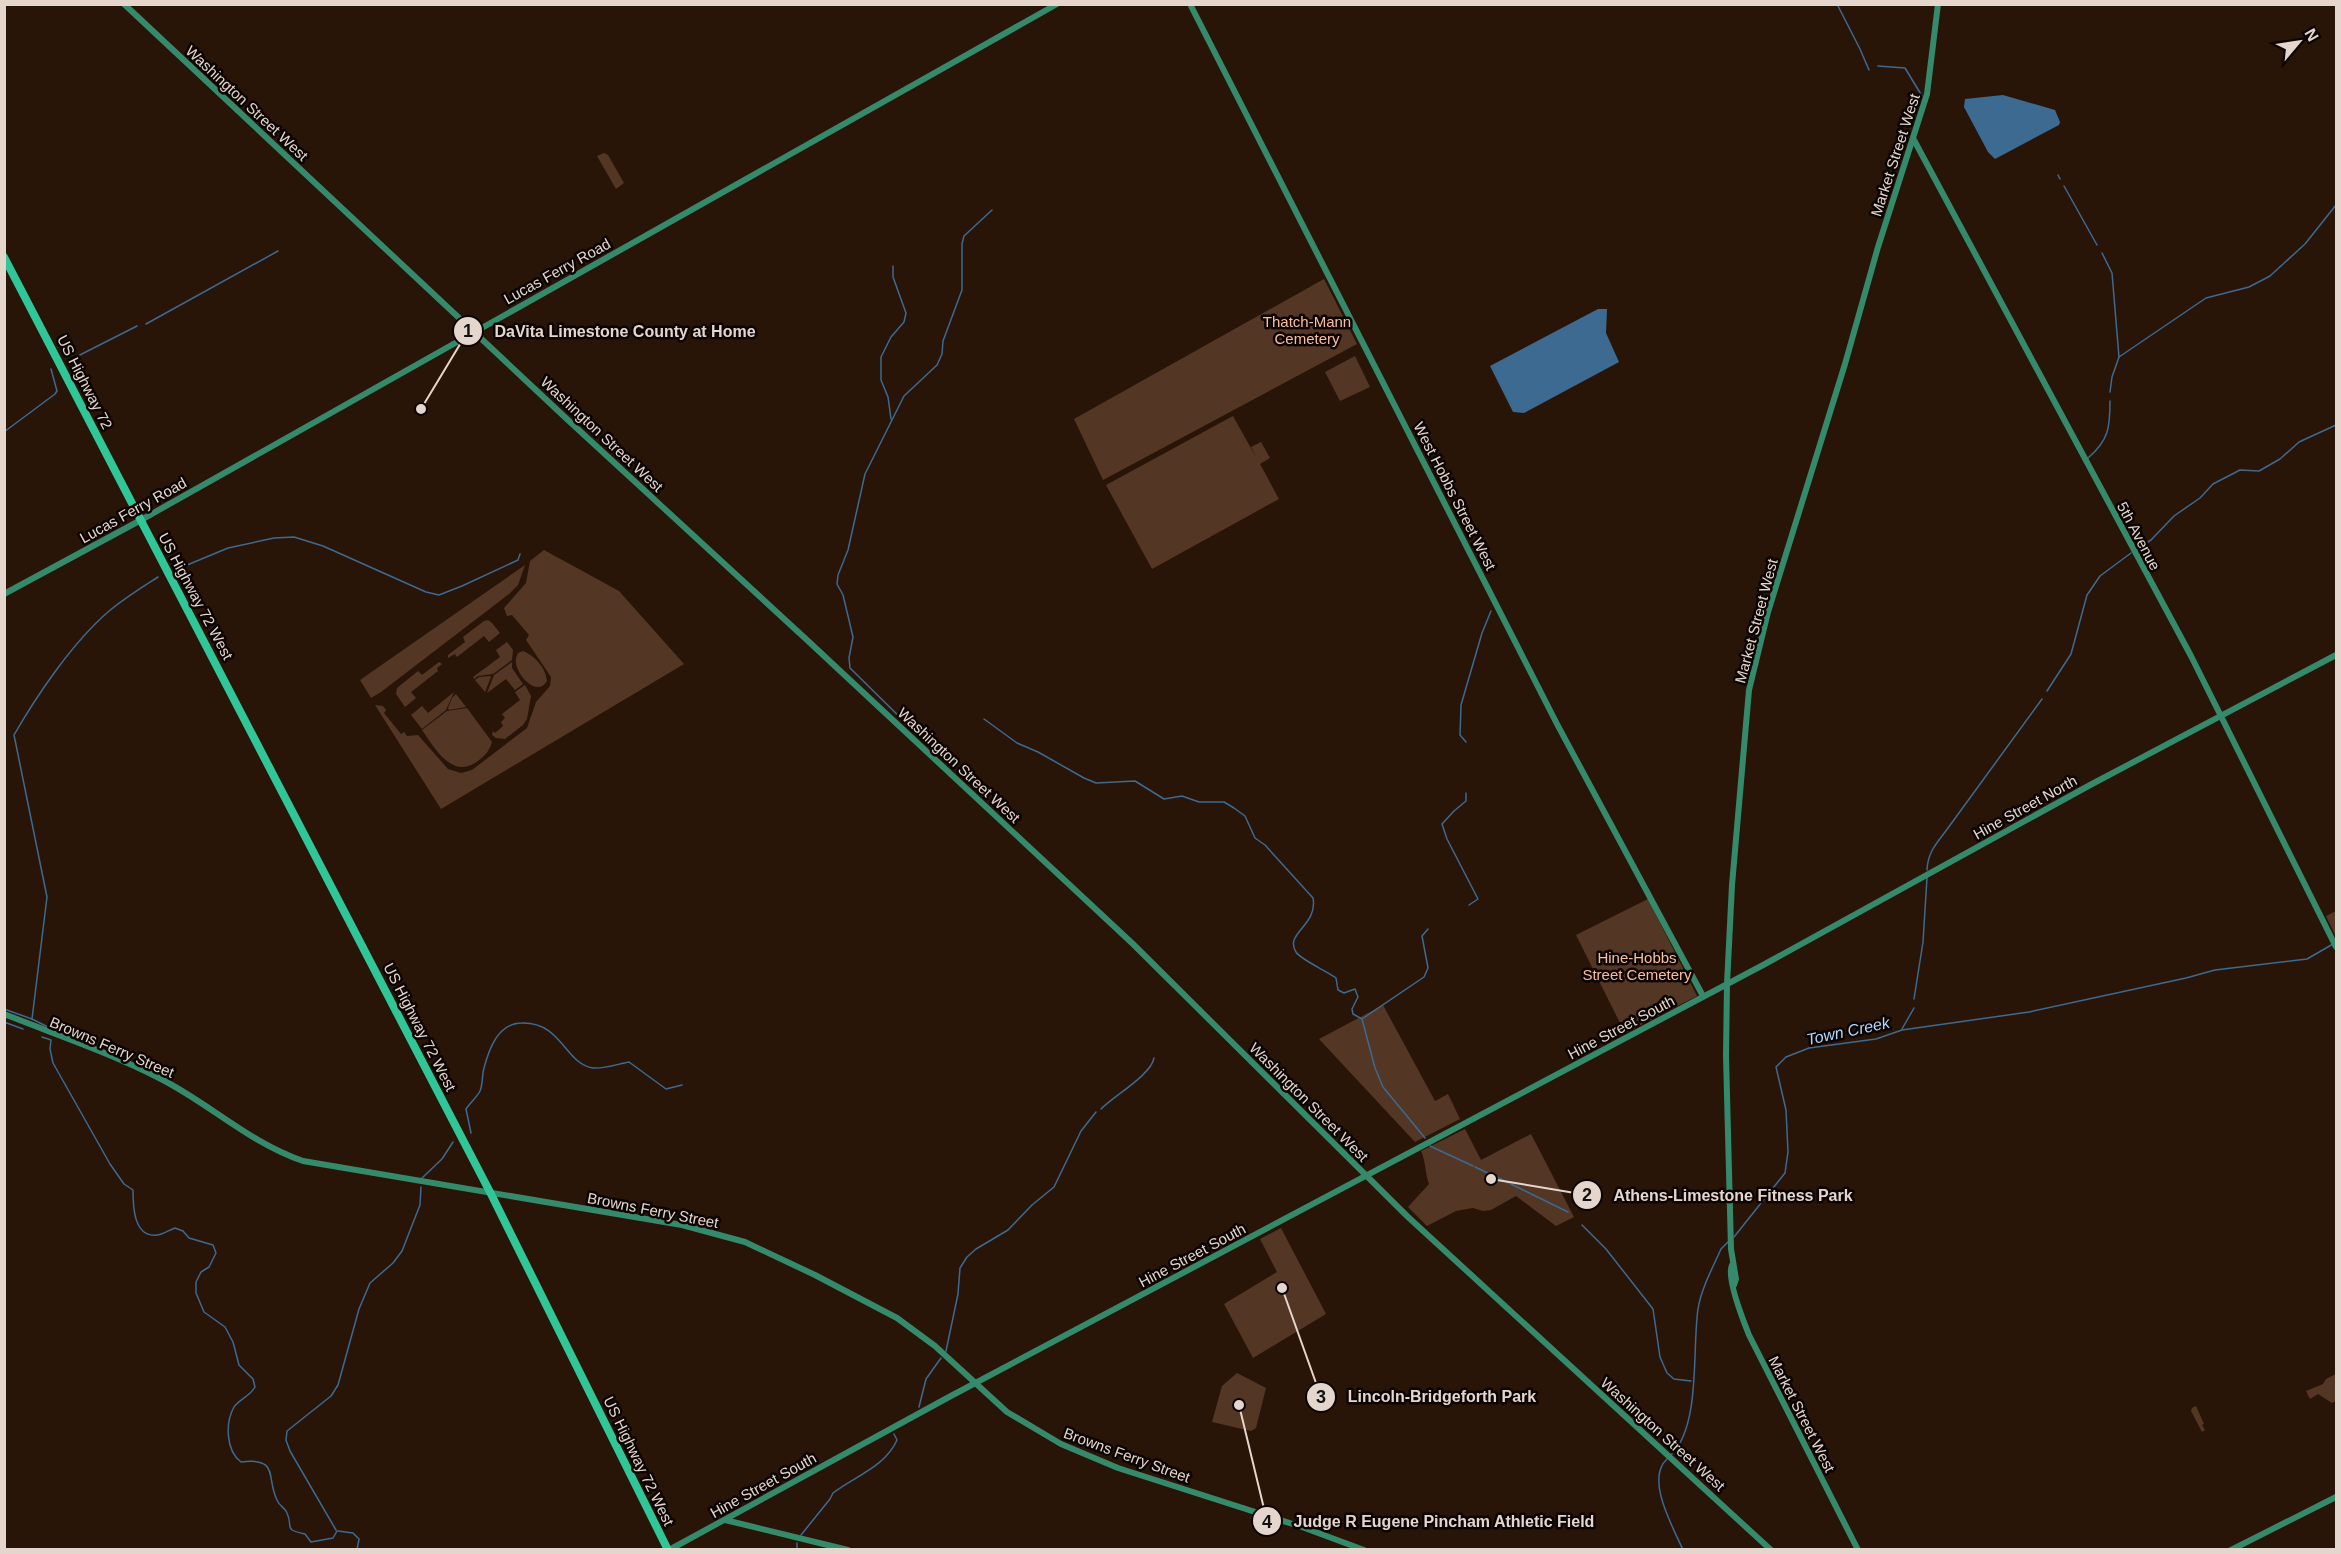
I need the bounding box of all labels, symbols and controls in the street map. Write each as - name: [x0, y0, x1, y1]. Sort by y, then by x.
- north arrow: [2269, 12, 2329, 72]
- text: N: [2301, 26, 2322, 44]
- street label: Washington Street West: [182, 42, 312, 165]
- street label: Market Street West: [1867, 91, 1923, 219]
- street label: Lucas Ferry Road: [501, 235, 613, 307]
- park label: Thatch-Mann Cemetery: [1263, 313, 1351, 347]
- callout: DaVita Limestone County at Home: [453, 314, 768, 348]
- text: 1: [463, 321, 473, 341]
- text: DaVita Limestone County at Home: [494, 323, 756, 340]
- street label: US Highway 72: [54, 332, 116, 432]
- street label: Washington Street West: [537, 373, 667, 496]
- street label: West Hobbs Street West: [1410, 419, 1500, 574]
- street label: Lucas Ferry Road: [77, 474, 189, 546]
- street label: 5th Avenue: [2114, 499, 2164, 573]
- street label: US Highway 72 West: [155, 530, 237, 663]
- street label: Market Street West: [1731, 556, 1781, 685]
- street label: Washington Street West: [894, 704, 1024, 827]
- street label: Hine Street North: [1970, 771, 2080, 843]
- park label: Hine-Hobbs Street Cemetery: [1582, 949, 1692, 983]
- street label: US Highway 72 West: [380, 960, 460, 1095]
- street label: Hine Street South: [1565, 992, 1677, 1062]
- street label: Browns Ferry Street: [47, 1013, 177, 1081]
- water label: Town Creek: [1805, 1014, 1892, 1048]
- street label: Washington Street West: [1246, 1039, 1372, 1165]
- callout: Athens-Limestone Fitness Park: [1572, 1178, 1865, 1212]
- text: 2: [1582, 1185, 1592, 1205]
- text: Athens-Limestone Fitness Park: [1613, 1187, 1853, 1204]
- street label: Browns Ferry Street: [586, 1189, 721, 1231]
- street label: Hine Street South: [1136, 1220, 1248, 1290]
- street label: Market Street West: [1765, 1353, 1839, 1476]
- street label: Washington Street West: [1598, 1374, 1729, 1495]
- callout: Lincoln-Bridgeforth Park: [1306, 1380, 1548, 1414]
- text: 3: [1316, 1387, 1326, 1407]
- text: Lincoln-Bridgeforth Park: [1348, 1388, 1536, 1405]
- street label: US Highway 72 West: [600, 1394, 678, 1529]
- street label: Browns Ferry Street: [1061, 1424, 1193, 1486]
- street label: Hine Street South: [707, 1449, 819, 1521]
- callout: Judge R Eugene Pincham Athletic Field: [1252, 1504, 1607, 1538]
- text: 4: [1262, 1512, 1272, 1532]
- text: Judge R Eugene Pincham Athletic Field: [1294, 1513, 1594, 1530]

